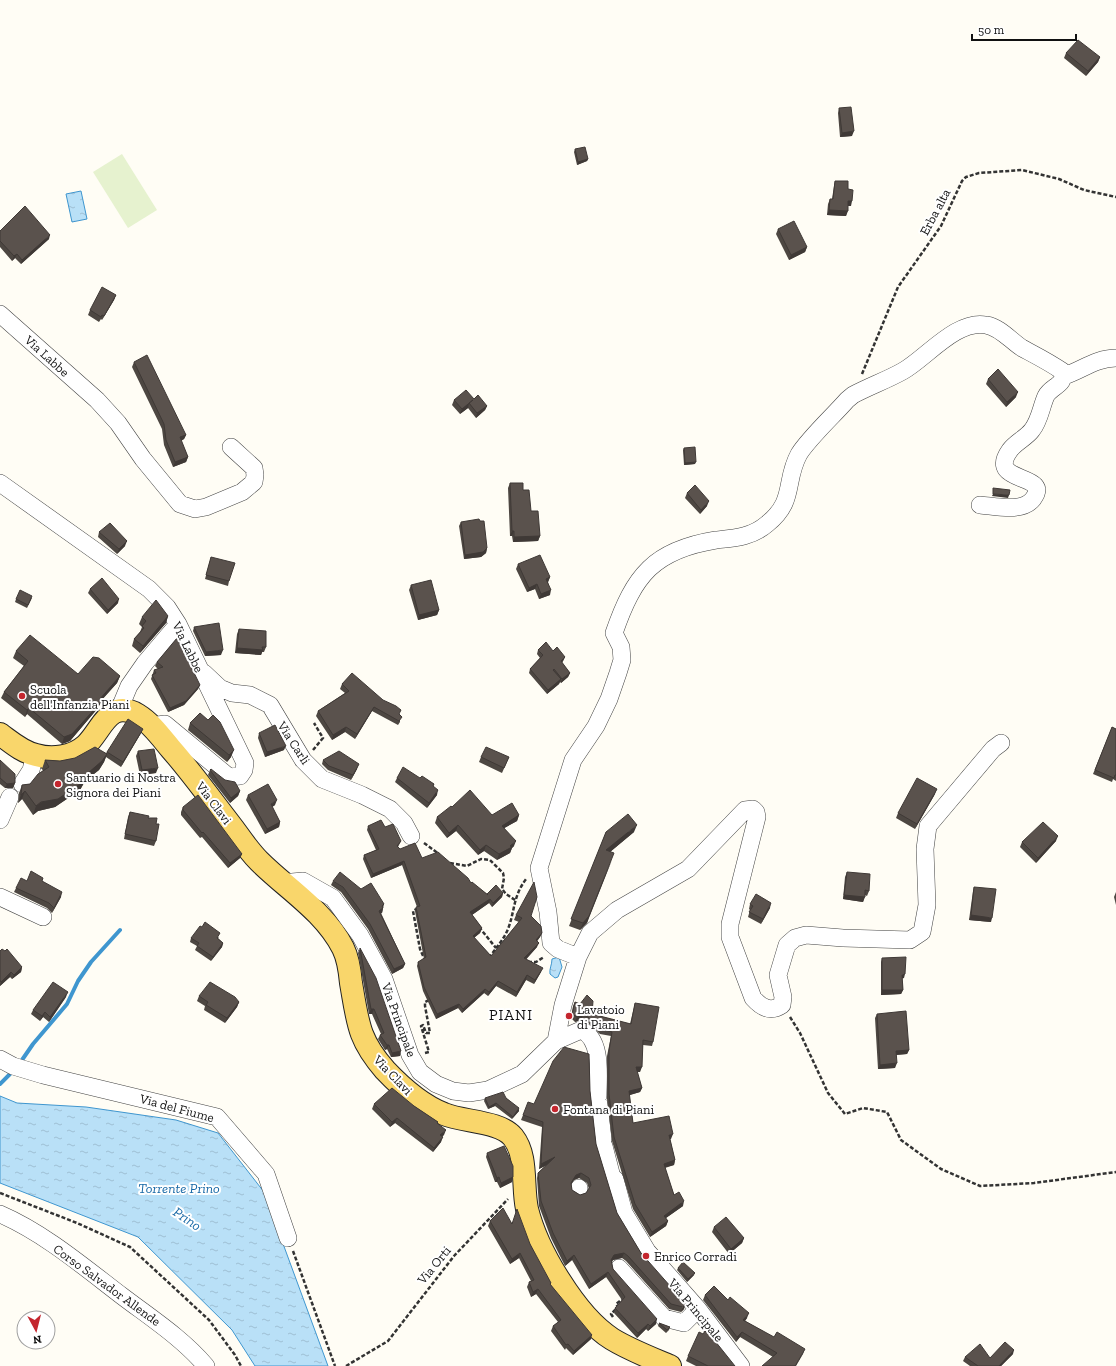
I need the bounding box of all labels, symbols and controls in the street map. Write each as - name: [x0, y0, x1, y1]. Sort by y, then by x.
- scale bar: [972, 16, 1076, 42]
- text: 50 m: [978, 23, 1005, 37]
- street label: Erba alta: [917, 186, 954, 238]
- street label: Via Labbe: [21, 332, 72, 380]
- street label: Via Labbe: [169, 618, 207, 675]
- place label: Scuola dell'Infanzia Piani: [30, 682, 130, 712]
- marker: Scuola dell'Infanzia Piani: [17, 691, 27, 701]
- street label: Via Carli: [274, 718, 314, 768]
- place label: Santuario di Nostra Signora dei Piani: [66, 770, 176, 800]
- street label: Via Clavi: [193, 778, 235, 827]
- marker: Santuario di Nostra Signora dei Piani: [53, 779, 63, 789]
- street label: Via Principale: [378, 980, 419, 1059]
- place label: Lavatoio di Piani: [577, 1002, 625, 1032]
- district label: PIANI: [489, 1006, 533, 1024]
- marker: Lavatoio di Piani: [564, 1011, 574, 1021]
- street label: Via Clavi: [370, 1051, 416, 1098]
- street label: Via del Fiume: [137, 1091, 216, 1125]
- place label: Fontana di Piani: [563, 1102, 654, 1117]
- marker: Fontana di Piani: [550, 1104, 560, 1114]
- water label: Torrente Prino: [138, 1180, 220, 1197]
- water label: Prino: [170, 1203, 205, 1235]
- street label: Corso Salvador Allende: [50, 1241, 164, 1329]
- street label: Via Orti: [414, 1243, 454, 1288]
- place label: Enrico Corradi: [654, 1249, 737, 1264]
- marker: Enrico Corradi: [641, 1251, 651, 1261]
- street label: Via Principale: [665, 1275, 727, 1345]
- north arrow: [16, 1310, 56, 1350]
- text: N: [32, 1332, 42, 1346]

